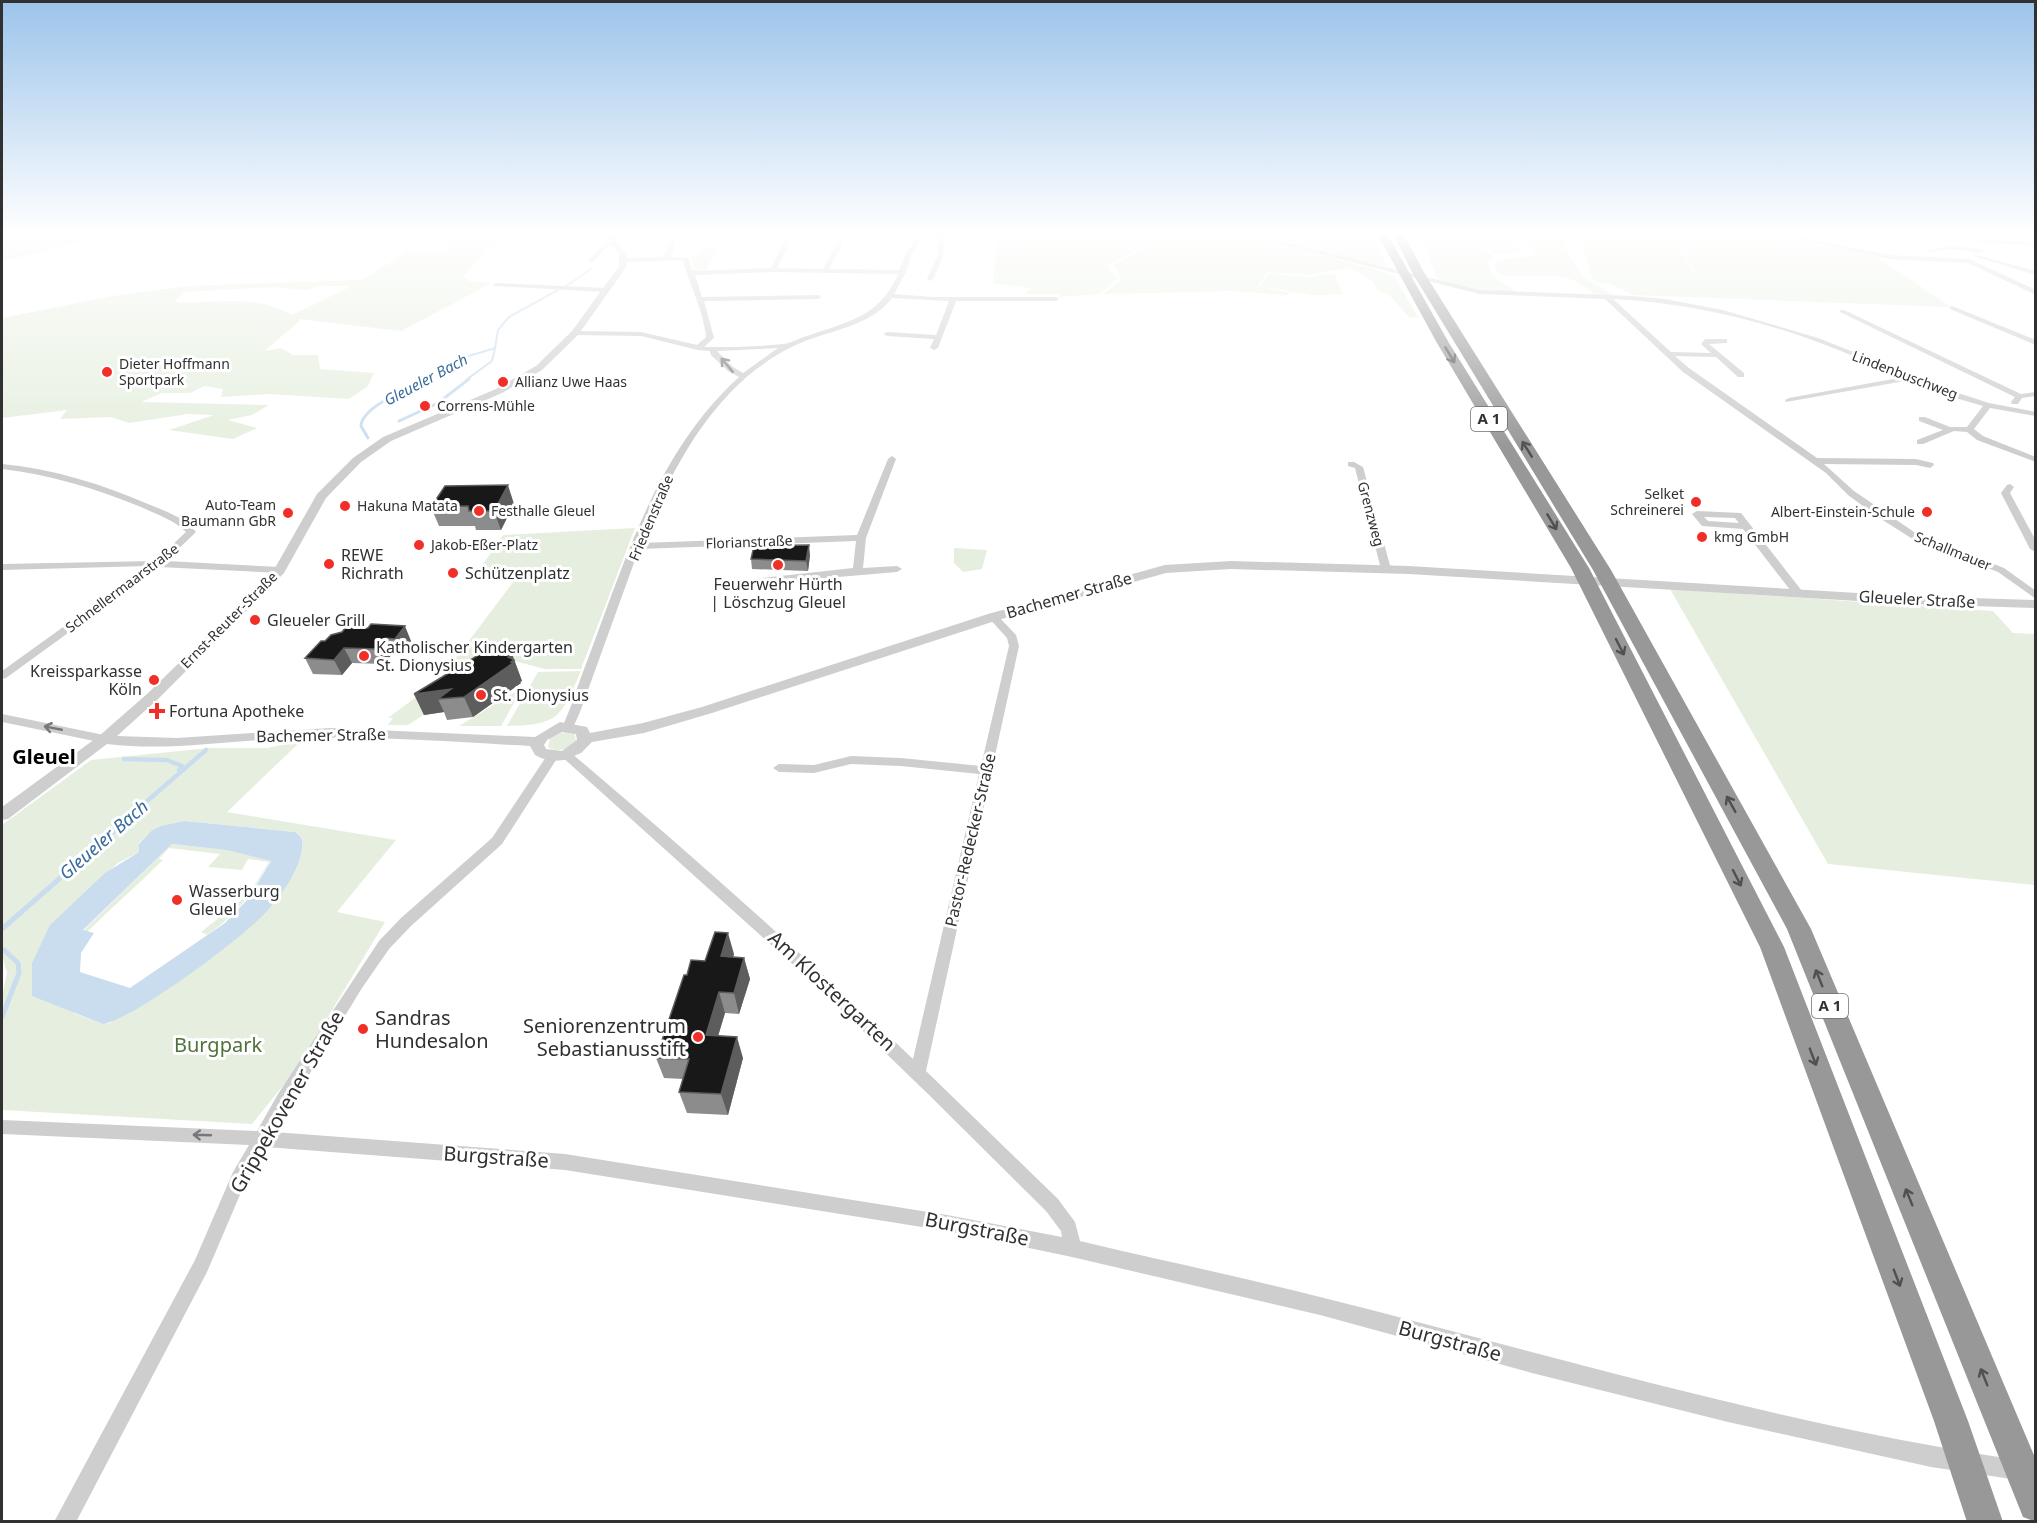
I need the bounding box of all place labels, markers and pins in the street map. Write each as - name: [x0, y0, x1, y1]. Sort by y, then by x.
- place label: Dieter Hoffmann Sportpark: [119, 354, 230, 389]
- marker: Dieter Hoffmann Sportpark: [100, 365, 114, 379]
- place label: Allianz Uwe Haas: [515, 372, 627, 391]
- marker: Allianz Uwe Haas: [496, 375, 510, 389]
- place label: Correns-Mühle: [437, 396, 535, 415]
- marker: Correns-Mühle: [418, 399, 432, 413]
- place label: Selket Schreinerei: [1610, 484, 1684, 519]
- place label: Auto-Team Baumann GbR: [181, 495, 276, 530]
- marker: Selket Schreinerei: [1689, 495, 1703, 509]
- place label: Hakuna Matata: [357, 496, 458, 515]
- marker: Hakuna Matata: [338, 499, 352, 513]
- place label: Festhalle Gleuel: [491, 501, 595, 520]
- place label: Albert-Einstein-Schule: [1771, 502, 1915, 521]
- marker: Festhalle Gleuel: [472, 504, 486, 518]
- marker: Albert-Einstein-Schule: [1920, 505, 1934, 519]
- marker: Auto-Team Baumann GbR: [281, 506, 295, 520]
- place label: kmg GmbH: [1714, 527, 1789, 546]
- marker: kmg GmbH: [1695, 530, 1709, 544]
- place label: Jakob-Eßer-Platz: [429, 535, 539, 554]
- marker: Jakob-Eßer-Platz: [412, 538, 426, 552]
- place label: REWE Richrath: [341, 544, 404, 584]
- marker: REWE Richrath: [322, 557, 336, 571]
- marker: Feuerwehr Hürth | Löschzug Gleuel: [771, 558, 785, 572]
- place label: Schützenplatz: [465, 562, 570, 584]
- marker: Schützenplatz: [446, 566, 460, 580]
- place label: Feuerwehr Hürth | Löschzug Gleuel: [710, 573, 846, 613]
- place label: Gleueler Grill: [267, 609, 365, 631]
- marker: Gleueler Grill: [248, 613, 262, 627]
- place label: Katholischer Kindergarten St. Dionysius: [376, 636, 573, 676]
- marker: Katholischer Kindergarten St. Dionysius: [357, 649, 371, 663]
- place label: Kreissparkasse Köln: [30, 660, 142, 700]
- marker: Kreissparkasse Köln: [147, 673, 161, 687]
- place label: St. Dionysius: [493, 684, 589, 706]
- marker: St. Dionysius: [474, 688, 488, 702]
- place label: Fortuna Apotheke: [169, 700, 304, 722]
- marker: Fortuna Apotheke: [150, 704, 164, 718]
- place label: Wasserburg Gleuel: [189, 880, 280, 920]
- marker: Wasserburg Gleuel: [170, 893, 184, 907]
- place label: Sandras Hundesalon: [375, 1004, 489, 1054]
- place label: Seniorenzentrum Sebastianusstift: [523, 1012, 686, 1062]
- marker: Sandras Hundesalon: [356, 1022, 370, 1036]
- marker: Seniorenzentrum Sebastianusstift: [691, 1030, 705, 1044]

